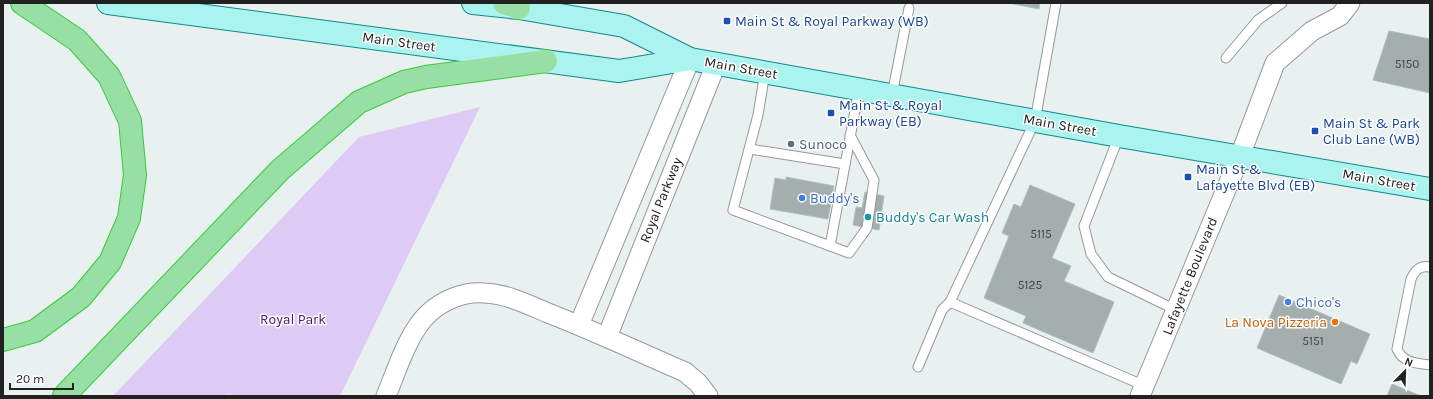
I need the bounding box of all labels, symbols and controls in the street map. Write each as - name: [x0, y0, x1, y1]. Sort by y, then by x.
- place label: Main St & Royal Parkway (WB): [735, 13, 929, 30]
- marker: Main St & Royal Parkway (WB): [722, 16, 732, 26]
- street label: Main Street: [361, 28, 437, 56]
- street label: Main Street: [703, 53, 779, 83]
- house number: 5150: [1395, 57, 1419, 71]
- place label: Main St & Royal Parkway (EB): [839, 97, 942, 130]
- marker: Main St & Royal Parkway (EB): [826, 108, 836, 118]
- street label: Main Street: [1022, 110, 1098, 140]
- place label: Main St & Park Club Lane (WB): [1323, 115, 1420, 148]
- marker: Main St & Park Club Lane (WB): [1310, 126, 1320, 136]
- place label: Sunoco: [799, 136, 847, 153]
- marker: Sunoco: [786, 139, 796, 149]
- street label: Royal Parkway: [636, 154, 686, 245]
- place label: Main St & Lafayette Blvd (EB): [1196, 161, 1315, 194]
- street label: Main Street: [1341, 165, 1417, 195]
- marker: Main St & Lafayette Blvd (EB): [1183, 172, 1193, 182]
- place label: Buddy's: [810, 190, 860, 207]
- marker: Buddy's: [797, 193, 807, 203]
- place label: Buddy's Car Wash: [876, 209, 989, 226]
- marker: Buddy's Car Wash: [863, 212, 873, 222]
- street label: Lafayette Boulevard: [1159, 215, 1221, 337]
- house number: 5115: [1030, 227, 1052, 241]
- house number: 5125: [1018, 278, 1042, 292]
- place label: Chico's: [1296, 294, 1341, 311]
- marker: Chico's: [1283, 297, 1293, 307]
- park label: Royal Park: [260, 311, 326, 328]
- place label: La Nova Pizzeria: [1225, 314, 1327, 331]
- marker: La Nova Pizzeria: [1330, 317, 1340, 327]
- house number: 5151: [1302, 334, 1324, 348]
- north arrow: [1385, 351, 1425, 391]
- text: N: [1403, 355, 1415, 370]
- scale bar: [10, 365, 73, 391]
- text: 20 m: [16, 372, 44, 386]

